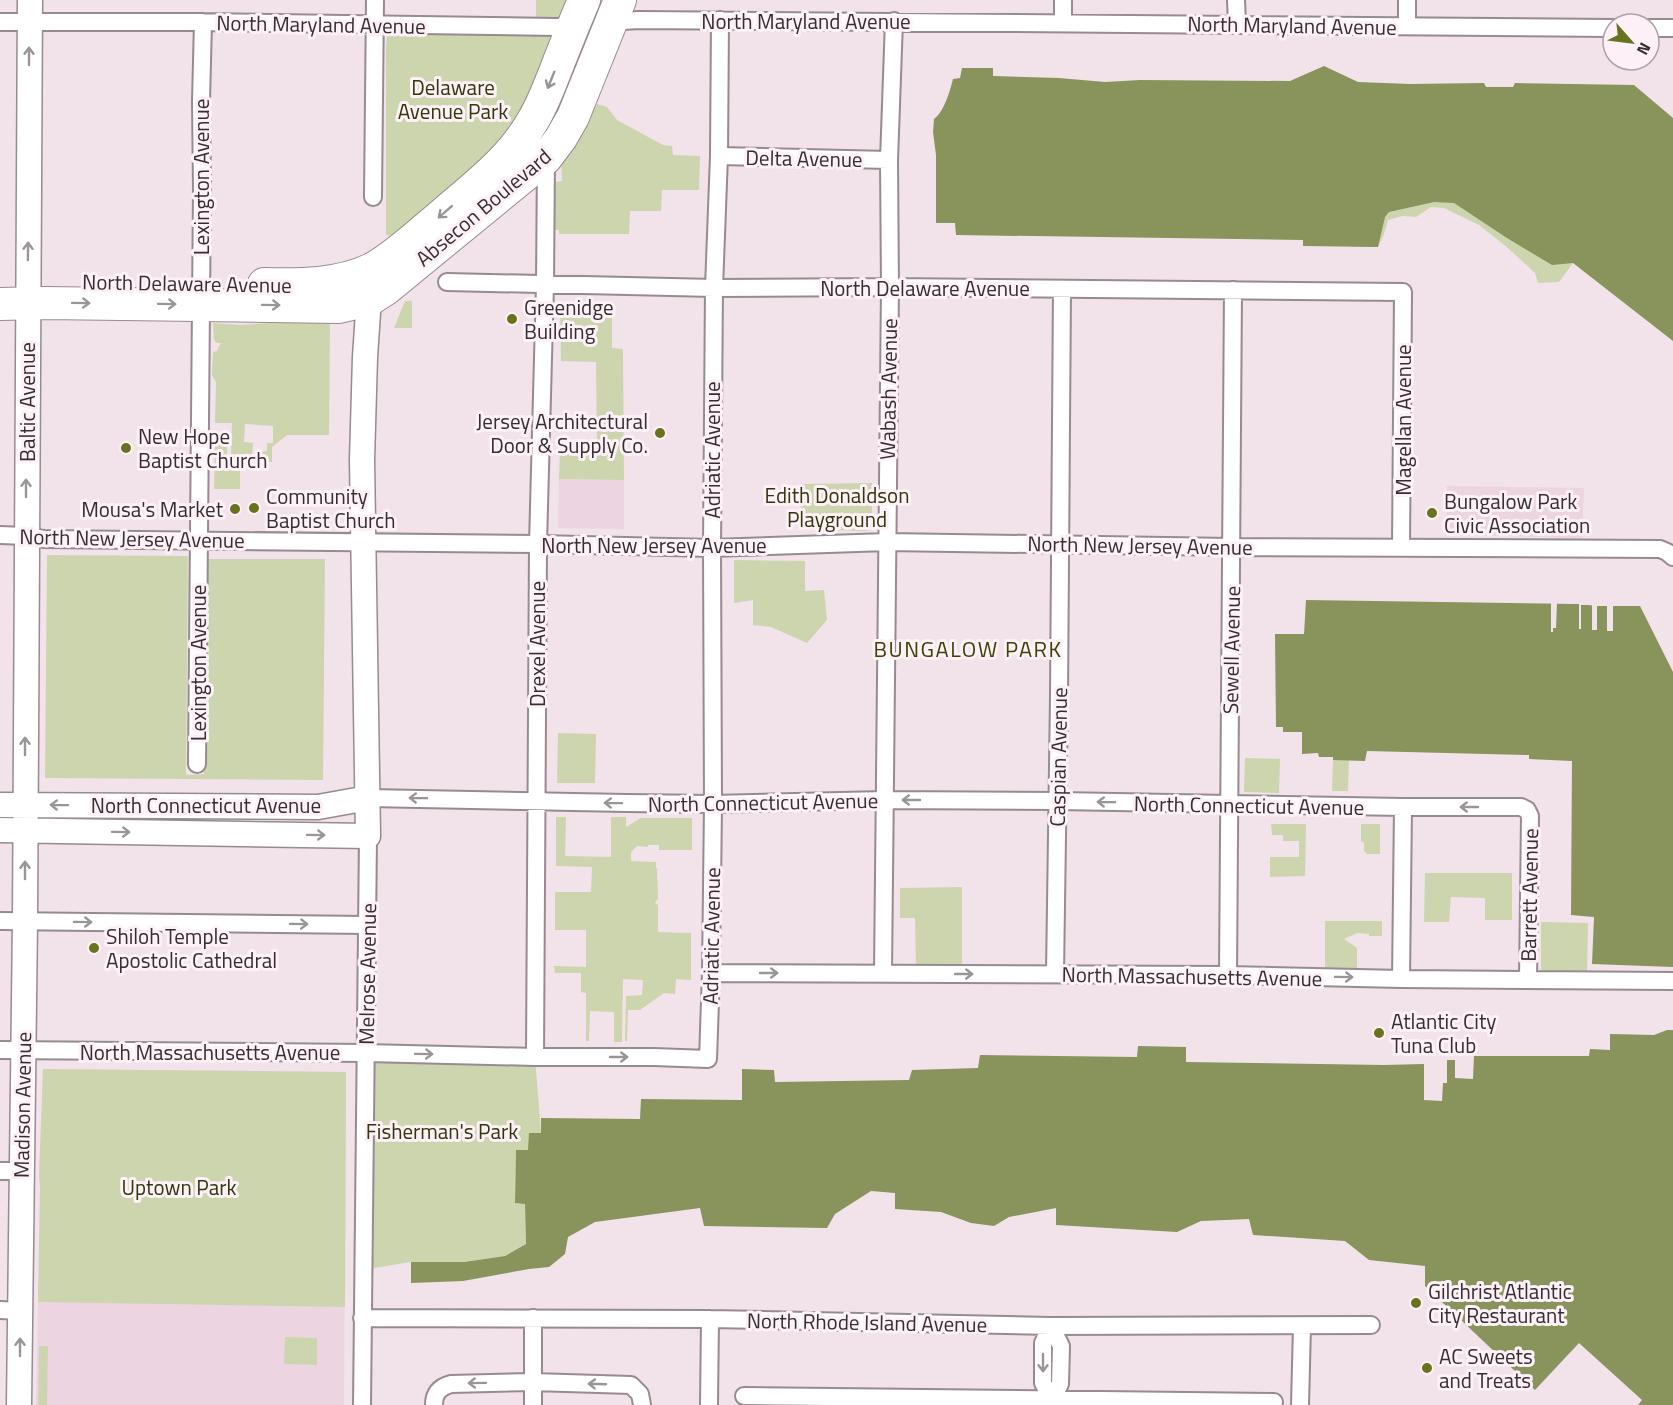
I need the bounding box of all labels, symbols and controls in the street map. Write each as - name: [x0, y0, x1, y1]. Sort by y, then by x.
- street label: North Maryland Avenue: [701, 5, 911, 37]
- street label: North Maryland Avenue: [216, 6, 426, 42]
- street label: North Maryland Avenue: [1187, 7, 1397, 43]
- north arrow: [1601, 12, 1661, 72]
- text: N: [1631, 39, 1657, 60]
- one-way arrow: [23, 47, 35, 67]
- park label: Delaware Avenue Park: [398, 71, 508, 127]
- one-way arrow: [545, 71, 556, 89]
- street label: Lexington Avenue: [185, 99, 217, 255]
- street label: Absecon Boulevard: [408, 140, 558, 274]
- street label: Delta Avenue: [745, 141, 863, 175]
- one-way arrow: [438, 205, 453, 219]
- one-way arrow: [22, 242, 34, 262]
- street label: North Delaware Avenue: [82, 265, 292, 301]
- street label: North Delaware Avenue: [820, 272, 1030, 304]
- place label: Greenidge Building: [524, 291, 614, 347]
- one-way arrow: [70, 297, 90, 309]
- one-way arrow: [157, 298, 177, 310]
- one-way arrow: [261, 300, 281, 311]
- marker: Greenidge Building: [505, 312, 519, 326]
- street label: Wabash Avenue: [871, 318, 905, 460]
- street label: Baltic Avenue: [11, 342, 43, 462]
- street label: Magellan Avenue: [1387, 344, 1419, 496]
- street label: Adriatic Avenue: [696, 381, 728, 519]
- place label: Jersey Architectural Door & Supply Co.: [476, 405, 648, 461]
- place label: New Hope Baptist Church: [138, 420, 268, 476]
- marker: Jersey Architectural Door & Supply Co.: [653, 426, 667, 440]
- marker: New Hope Baptist Church: [119, 441, 133, 455]
- one-way arrow: [21, 479, 32, 499]
- park label: Edith Donaldson Playground: [765, 479, 909, 535]
- place label: Community Baptist Church: [266, 480, 396, 536]
- place label: Bungalow Park Civic Association: [1444, 485, 1590, 541]
- place label: Mousa's Market: [81, 493, 224, 525]
- marker: Community Baptist Church: [247, 501, 261, 515]
- marker: Mousa's Market: [228, 502, 242, 516]
- marker: Bungalow Park Civic Association: [1425, 506, 1439, 520]
- street label: North New Jersey Avenue: [19, 520, 245, 556]
- street label: North New Jersey Avenue: [1027, 527, 1253, 563]
- street label: North New Jersey Avenue: [541, 529, 767, 561]
- street label: Drexel Avenue: [521, 581, 553, 707]
- street label: Lexington Avenue: [182, 585, 214, 741]
- street label: Sewell Avenue: [1214, 586, 1248, 714]
- district label: BUNGALOW PARK: [873, 632, 1063, 666]
- street label: Caspian Avenue: [1041, 687, 1075, 827]
- one-way arrow: [19, 737, 31, 757]
- street label: North Connecticut Avenue: [648, 784, 878, 820]
- street label: North Connecticut Avenue: [1134, 787, 1364, 823]
- street label: North Connecticut Avenue: [91, 789, 321, 821]
- one-way arrow: [408, 793, 428, 804]
- one-way arrow: [902, 795, 922, 806]
- one-way arrow: [1097, 796, 1117, 808]
- one-way arrow: [603, 797, 623, 808]
- one-way arrow: [49, 799, 69, 811]
- one-way arrow: [1460, 801, 1480, 813]
- one-way arrow: [111, 826, 131, 837]
- street label: Barrett Avenue: [1512, 828, 1546, 962]
- one-way arrow: [306, 830, 326, 841]
- one-way arrow: [19, 860, 31, 880]
- street label: Adriatic Avenue: [694, 867, 728, 1005]
- street label: Melrose Avenue: [350, 903, 384, 1045]
- one-way arrow: [73, 916, 93, 928]
- one-way arrow: [289, 918, 309, 930]
- place label: Shiloh Temple Apostolic Cathedral: [106, 920, 277, 976]
- marker: Shiloh Temple Apostolic Cathedral: [87, 941, 101, 955]
- street label: North Massachusetts Avenue: [1061, 958, 1323, 994]
- one-way arrow: [759, 967, 779, 979]
- one-way arrow: [954, 968, 974, 980]
- one-way arrow: [1334, 972, 1354, 983]
- place label: Atlantic City Tuna Club: [1391, 1005, 1496, 1061]
- marker: Atlantic City Tuna Club: [1372, 1026, 1386, 1040]
- street label: Madison Avenue: [5, 1032, 39, 1178]
- street label: North Massachusetts Avenue: [80, 1036, 340, 1068]
- one-way arrow: [414, 1048, 434, 1060]
- one-way arrow: [609, 1051, 629, 1063]
- park label: Fisherman's Park: [366, 1115, 518, 1147]
- park label: Uptown Park: [122, 1171, 236, 1203]
- place label: Gilchrist Atlantic City Restaurant: [1428, 1275, 1572, 1331]
- marker: Gilchrist Atlantic City Restaurant: [1409, 1296, 1423, 1310]
- street label: North Rhode Island Avenue: [747, 1304, 987, 1340]
- one-way arrow: [14, 1337, 26, 1357]
- place label: AC Sweets and Treats: [1439, 1340, 1533, 1396]
- one-way arrow: [1037, 1353, 1049, 1373]
- marker: AC Sweets and Treats: [1420, 1361, 1434, 1375]
- one-way arrow: [467, 1377, 487, 1389]
- one-way arrow: [587, 1378, 607, 1390]

